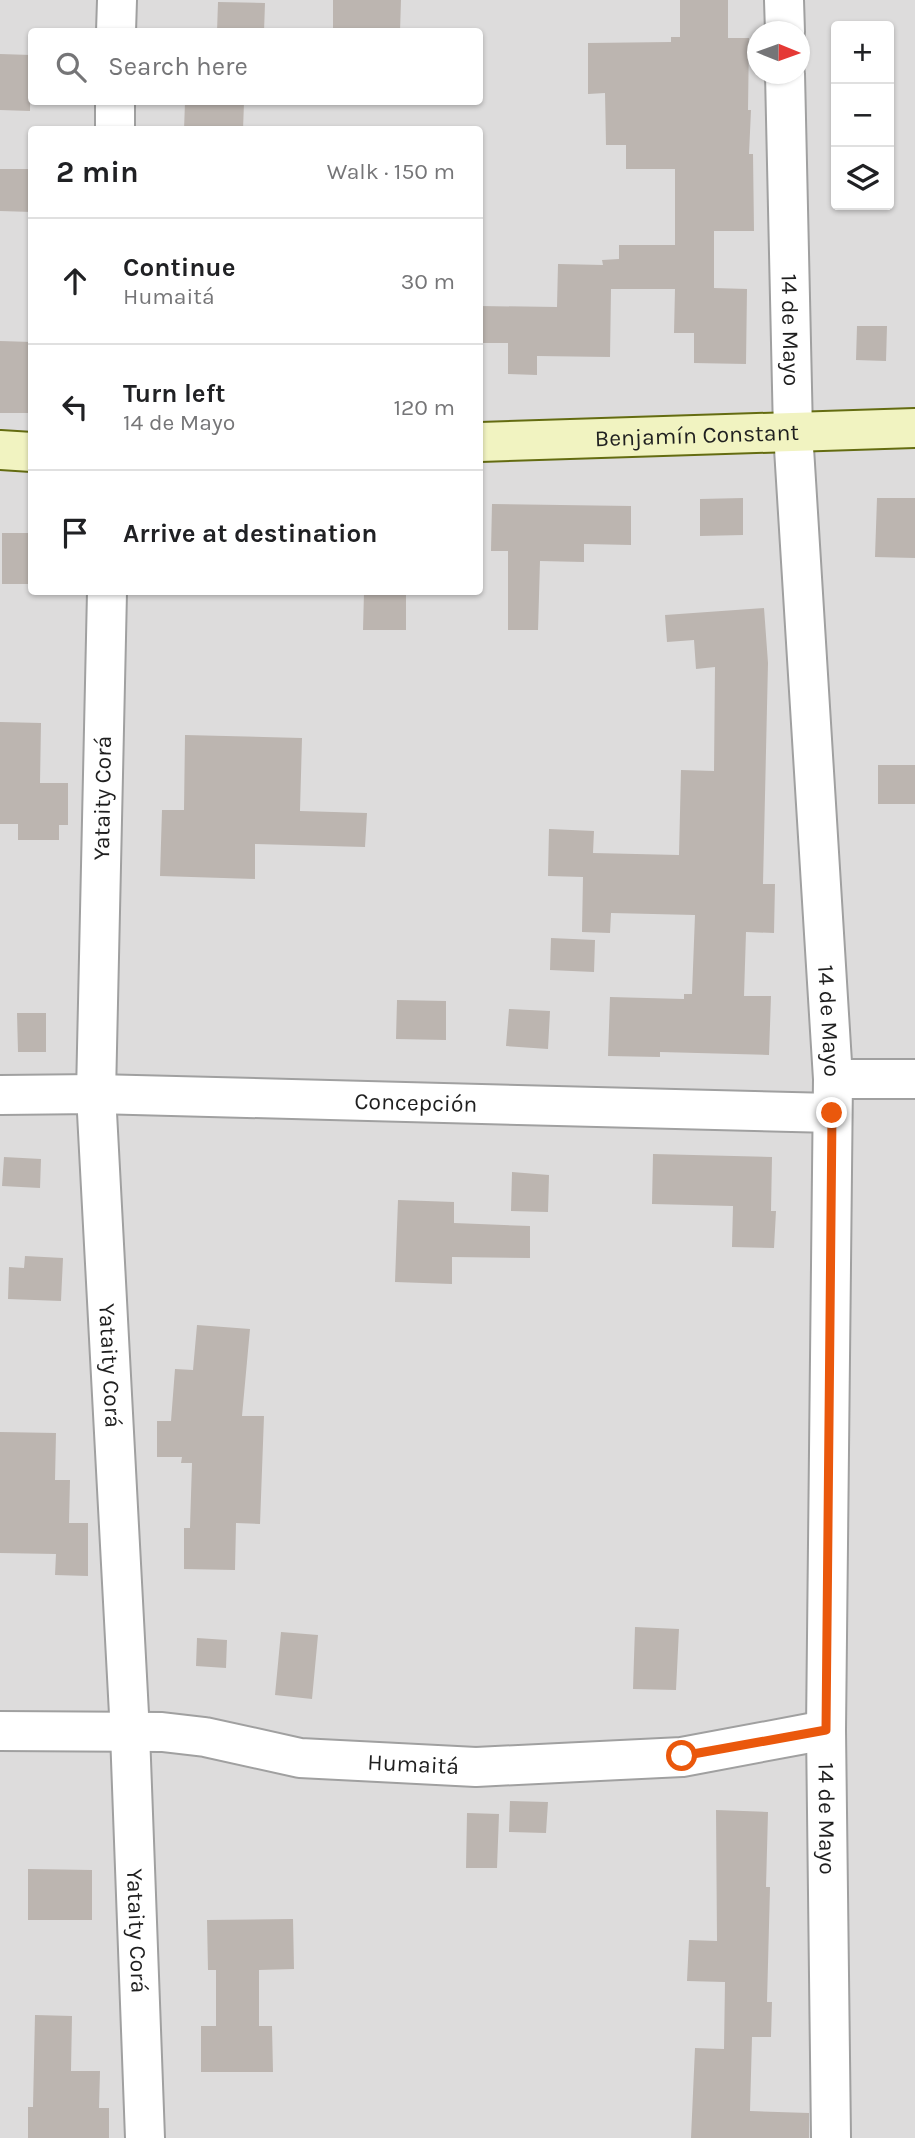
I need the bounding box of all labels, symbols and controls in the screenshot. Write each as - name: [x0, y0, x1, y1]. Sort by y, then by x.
- north arrow: [747, 21, 810, 84]
- map controls: [831, 21, 894, 210]
- button: +: [831, 21, 894, 84]
- search box: [28, 28, 483, 105]
- icon: search: [52, 48, 90, 86]
- text: Search here: [108, 51, 248, 82]
- button: −: [831, 84, 894, 147]
- button: layers: [831, 147, 894, 210]
- text: 2 min: [56, 154, 139, 190]
- text: Walk · 150 m: [327, 158, 455, 185]
- text: Continue: [123, 252, 235, 283]
- icon: ahead: [56, 262, 94, 300]
- text: 30 m: [401, 268, 455, 295]
- street label: 14 de Mayo: [775, 274, 805, 386]
- text: Humaitá: [123, 283, 215, 310]
- text: Turn left: [123, 378, 225, 409]
- icon: left: [56, 388, 94, 426]
- text: 120 m: [393, 394, 455, 421]
- text: 14 de Mayo: [123, 409, 235, 436]
- street label: Benjamín Constant: [594, 419, 800, 452]
- icon: arrive: [56, 514, 94, 552]
- text: Arrive at destination: [123, 518, 377, 549]
- street label: Yataity Corá: [88, 736, 117, 860]
- street label: 14 de Mayo: [812, 964, 846, 1078]
- street label: Concepción: [354, 1088, 478, 1118]
- route end: [816, 1097, 847, 1128]
- street label: Yataity Corá: [93, 1303, 127, 1428]
- route start: [666, 1740, 697, 1771]
- street label: Humaitá: [367, 1748, 460, 1780]
- street label: 14 de Mayo: [812, 1762, 841, 1875]
- street label: Yataity Corá: [121, 1868, 153, 1994]

